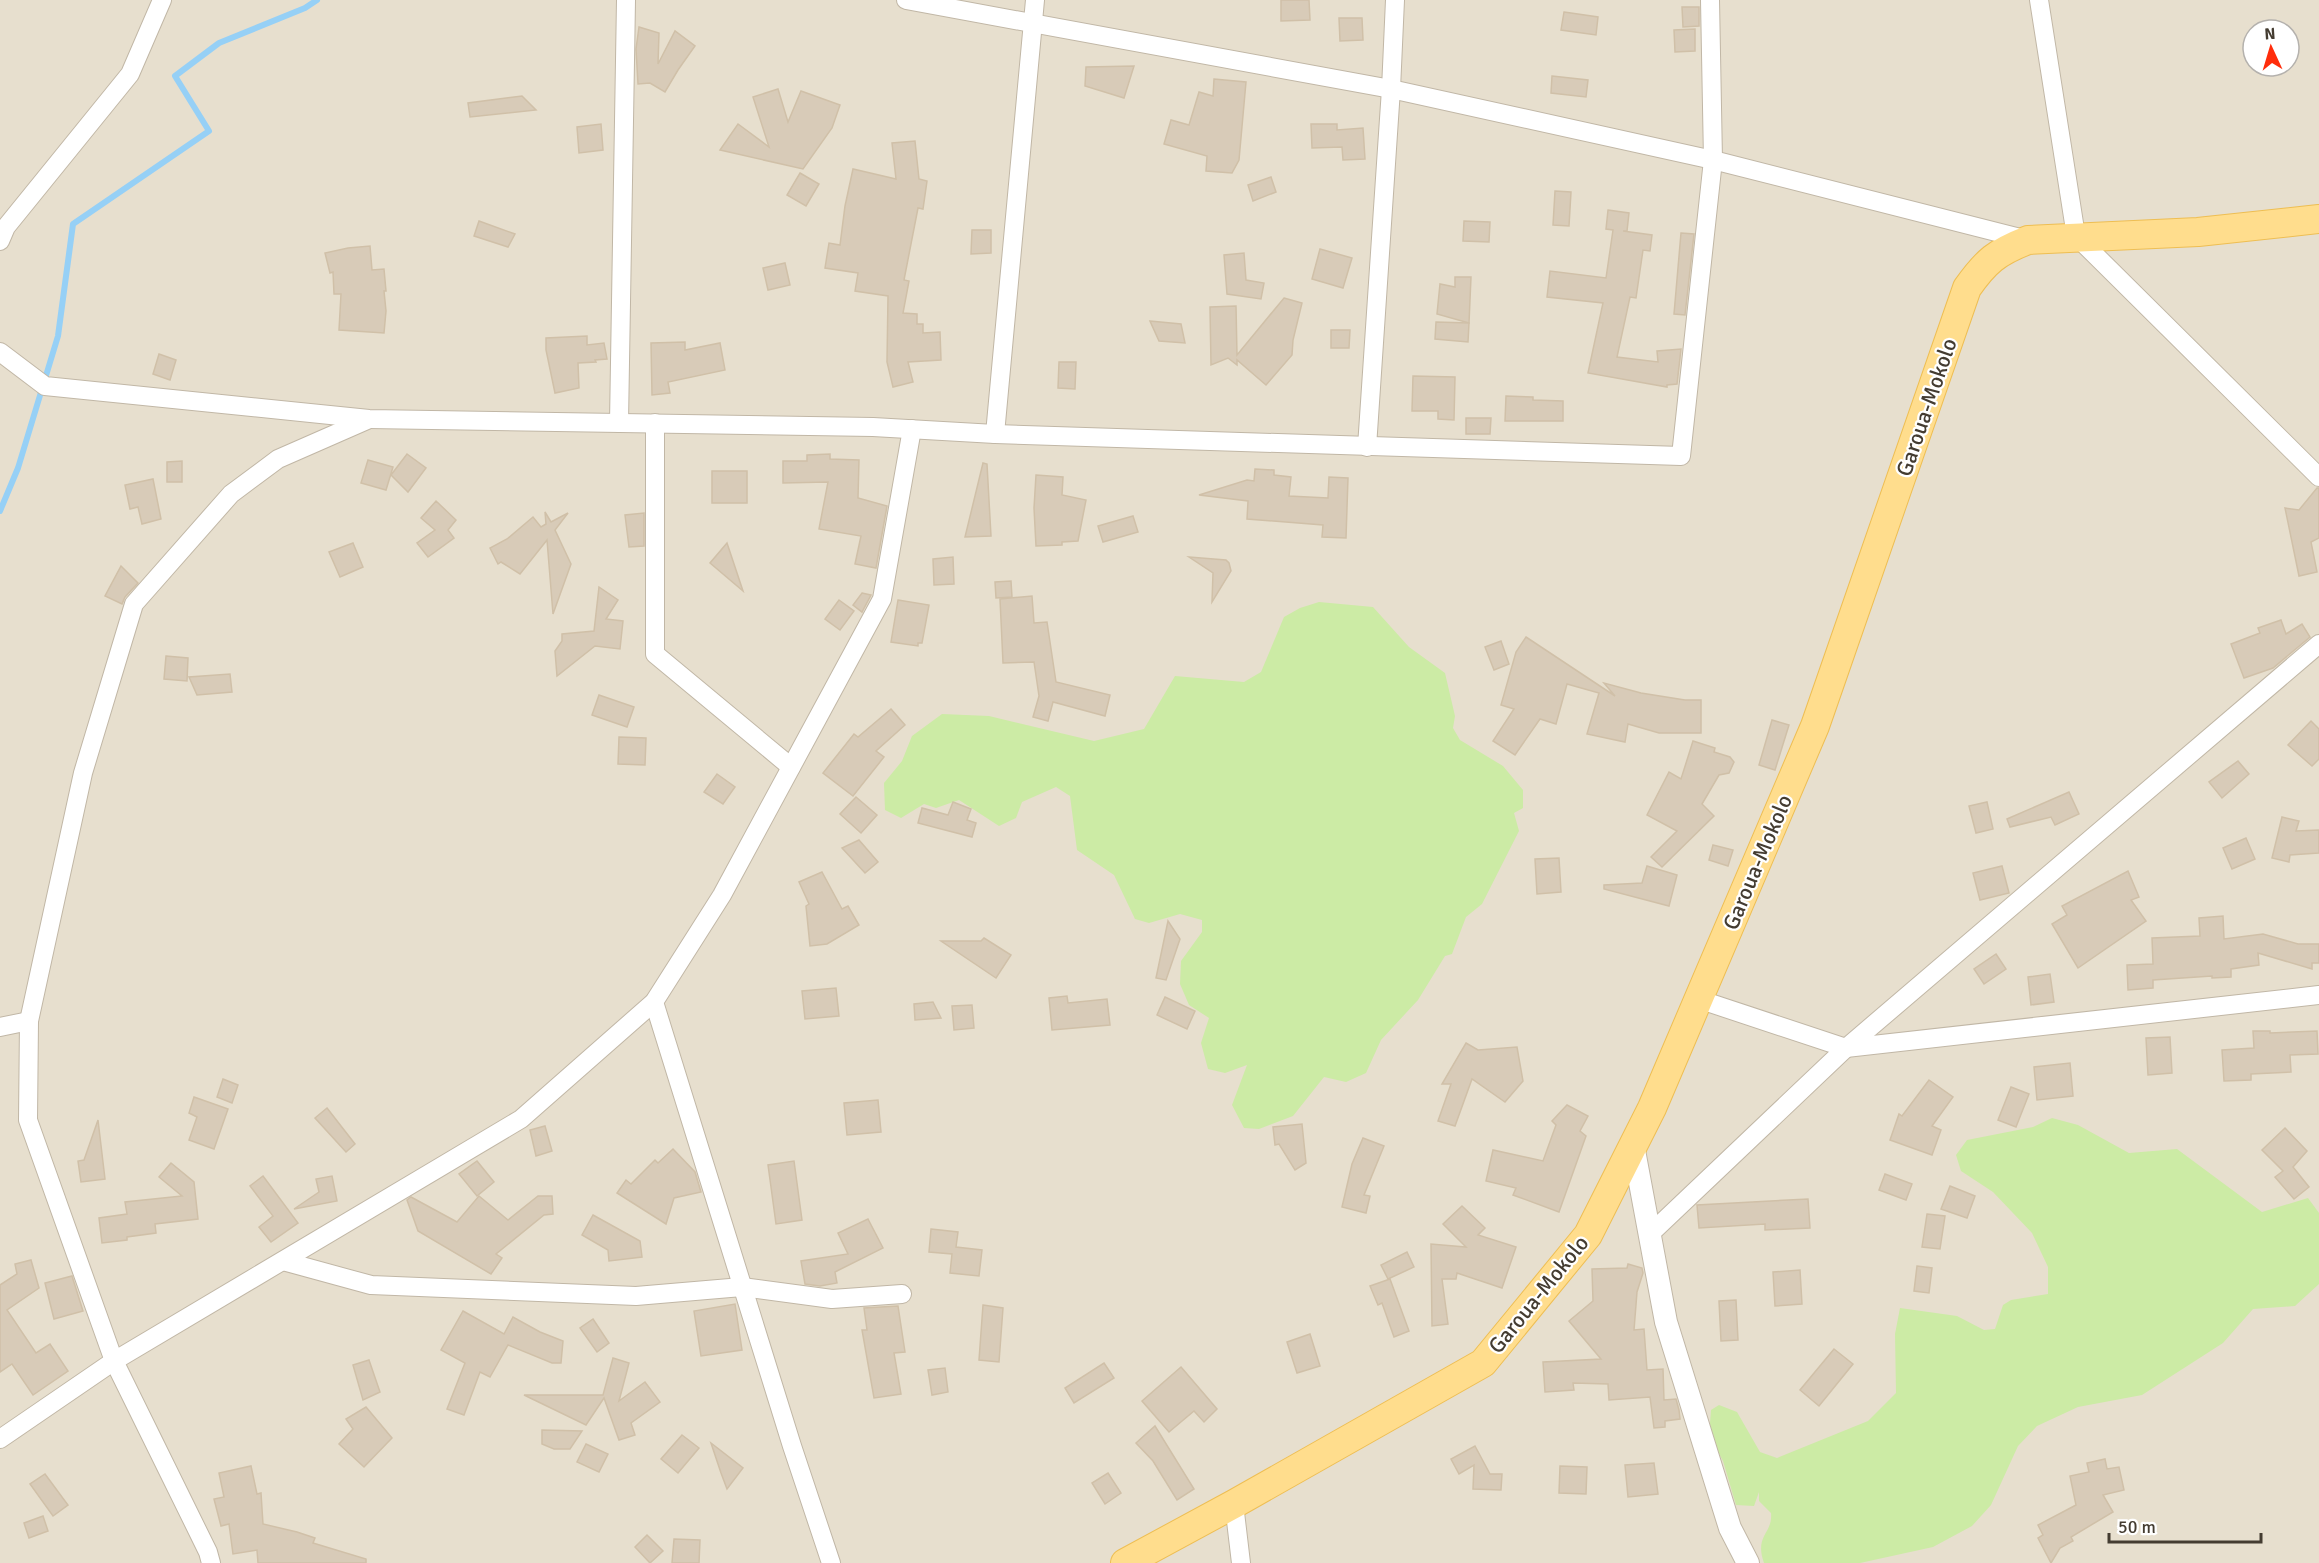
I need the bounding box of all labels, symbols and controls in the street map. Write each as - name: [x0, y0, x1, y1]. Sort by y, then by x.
- north arrow: [2241, 18, 2301, 78]
- text: N: [2264, 24, 2276, 44]
- street label: Garoua-Mokolo: [1890, 335, 1963, 480]
- street label: Garoua-Mokolo: [1717, 791, 1798, 934]
- street label: Garoua-Mokolo: [1483, 1230, 1594, 1359]
- scale bar: [2109, 1506, 2260, 1544]
- text: 50 m: [2118, 1516, 2156, 1538]

